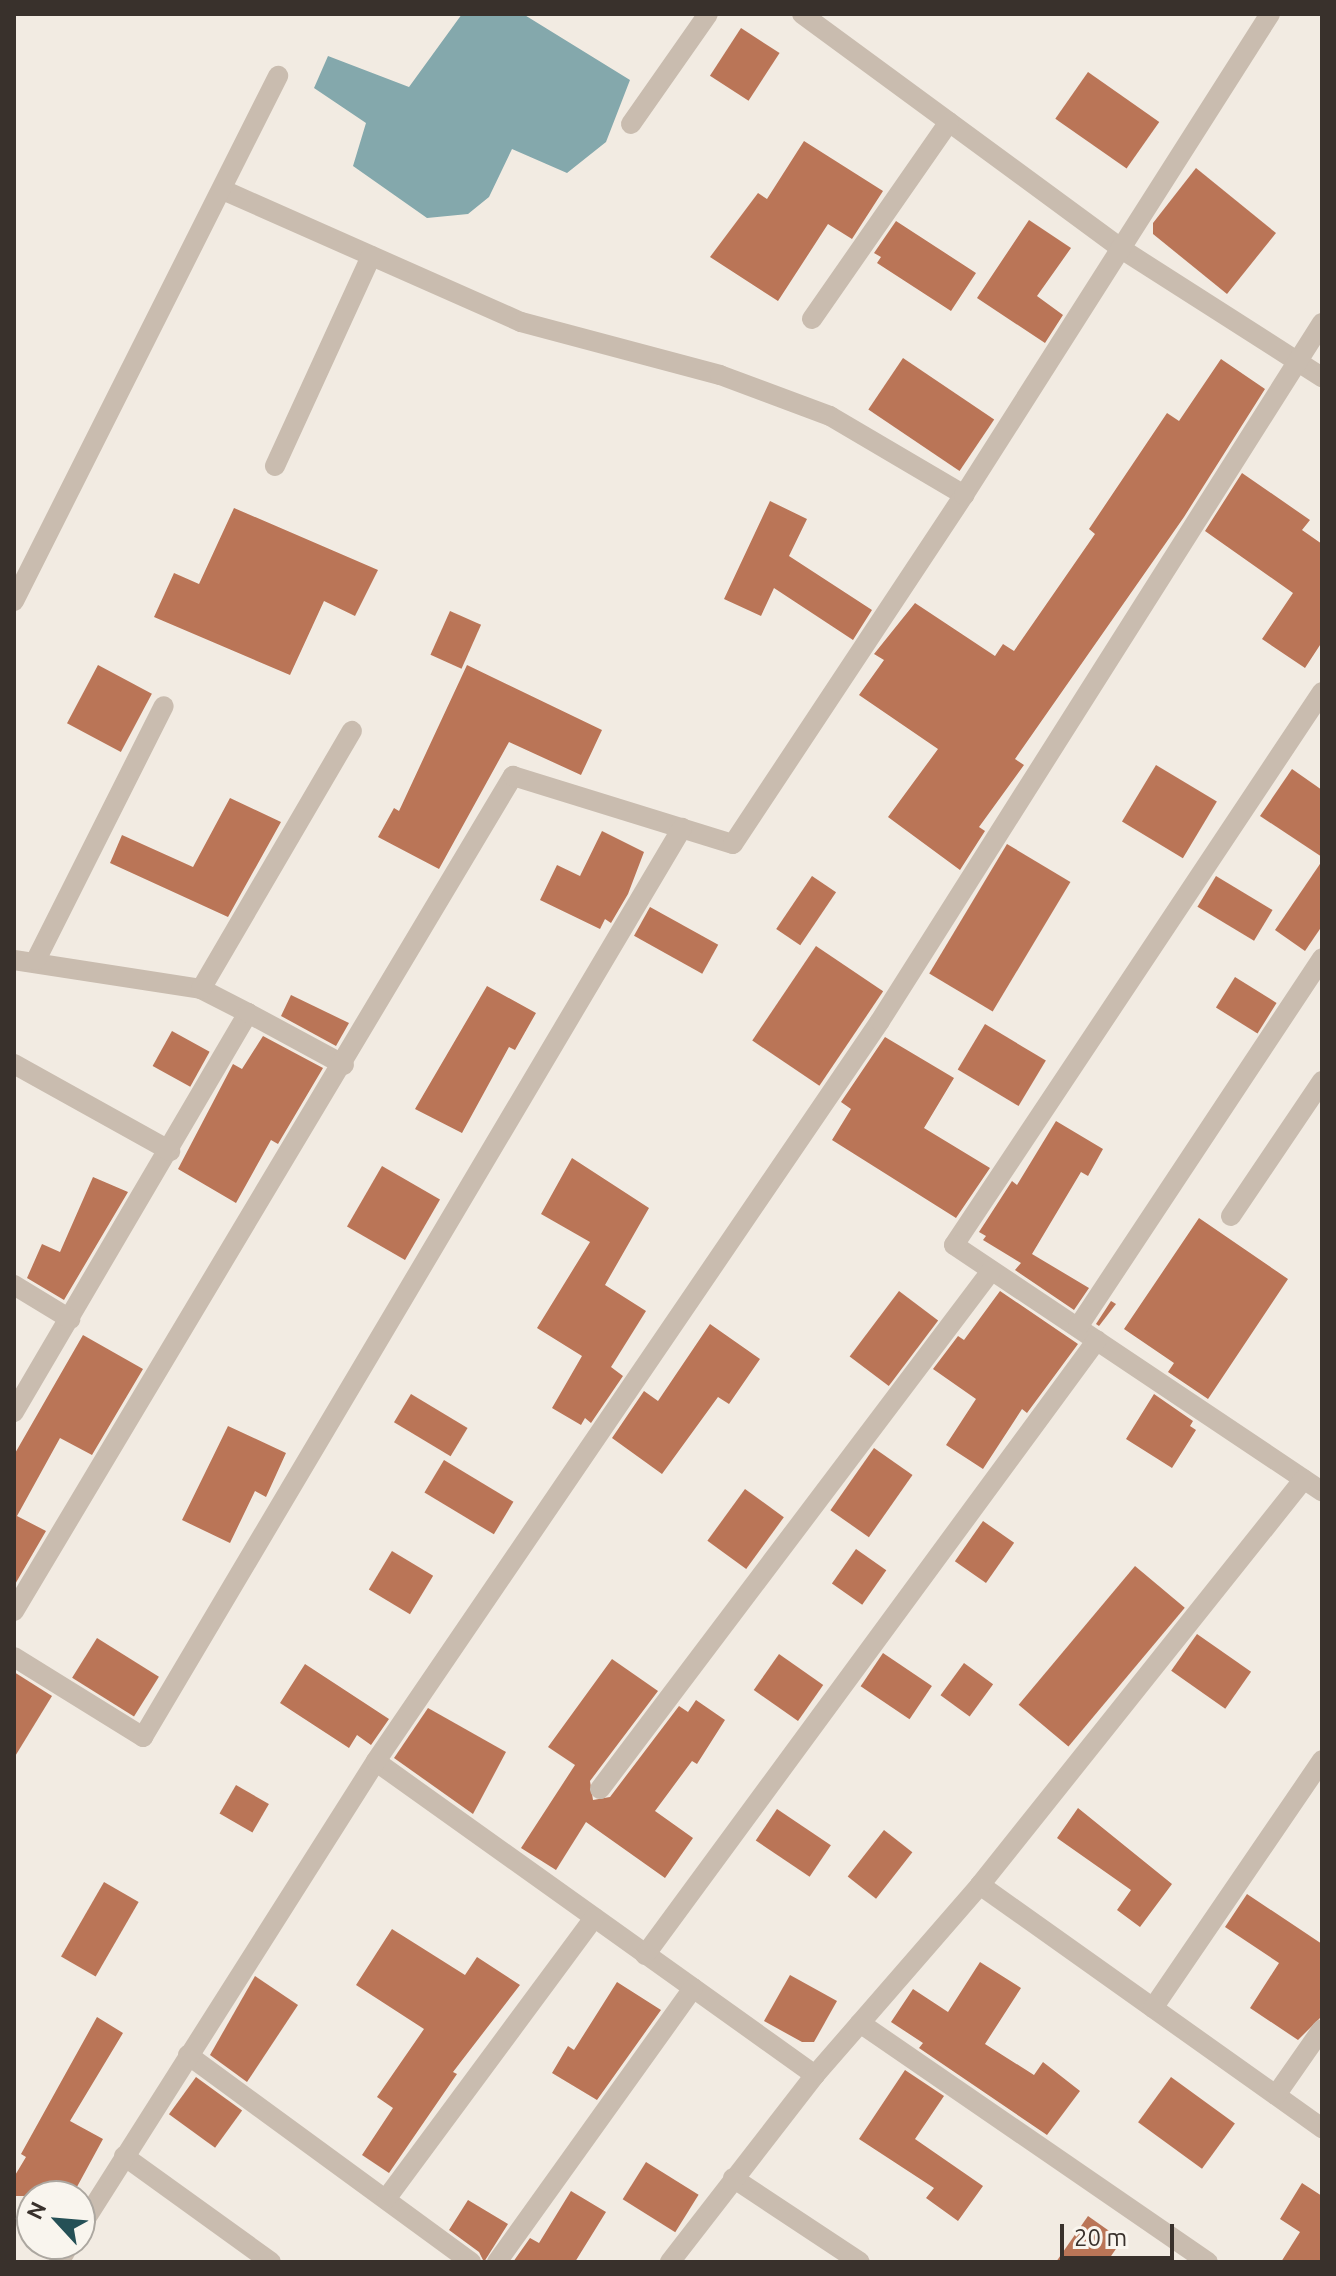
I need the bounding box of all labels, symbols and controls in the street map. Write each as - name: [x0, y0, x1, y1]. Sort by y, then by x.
- north arrow: [16, 2180, 96, 2260]
- text: N: [21, 2197, 51, 2223]
- scale bar: [1064, 2208, 1178, 2258]
- text: 20 m: [1074, 2224, 1127, 2251]

